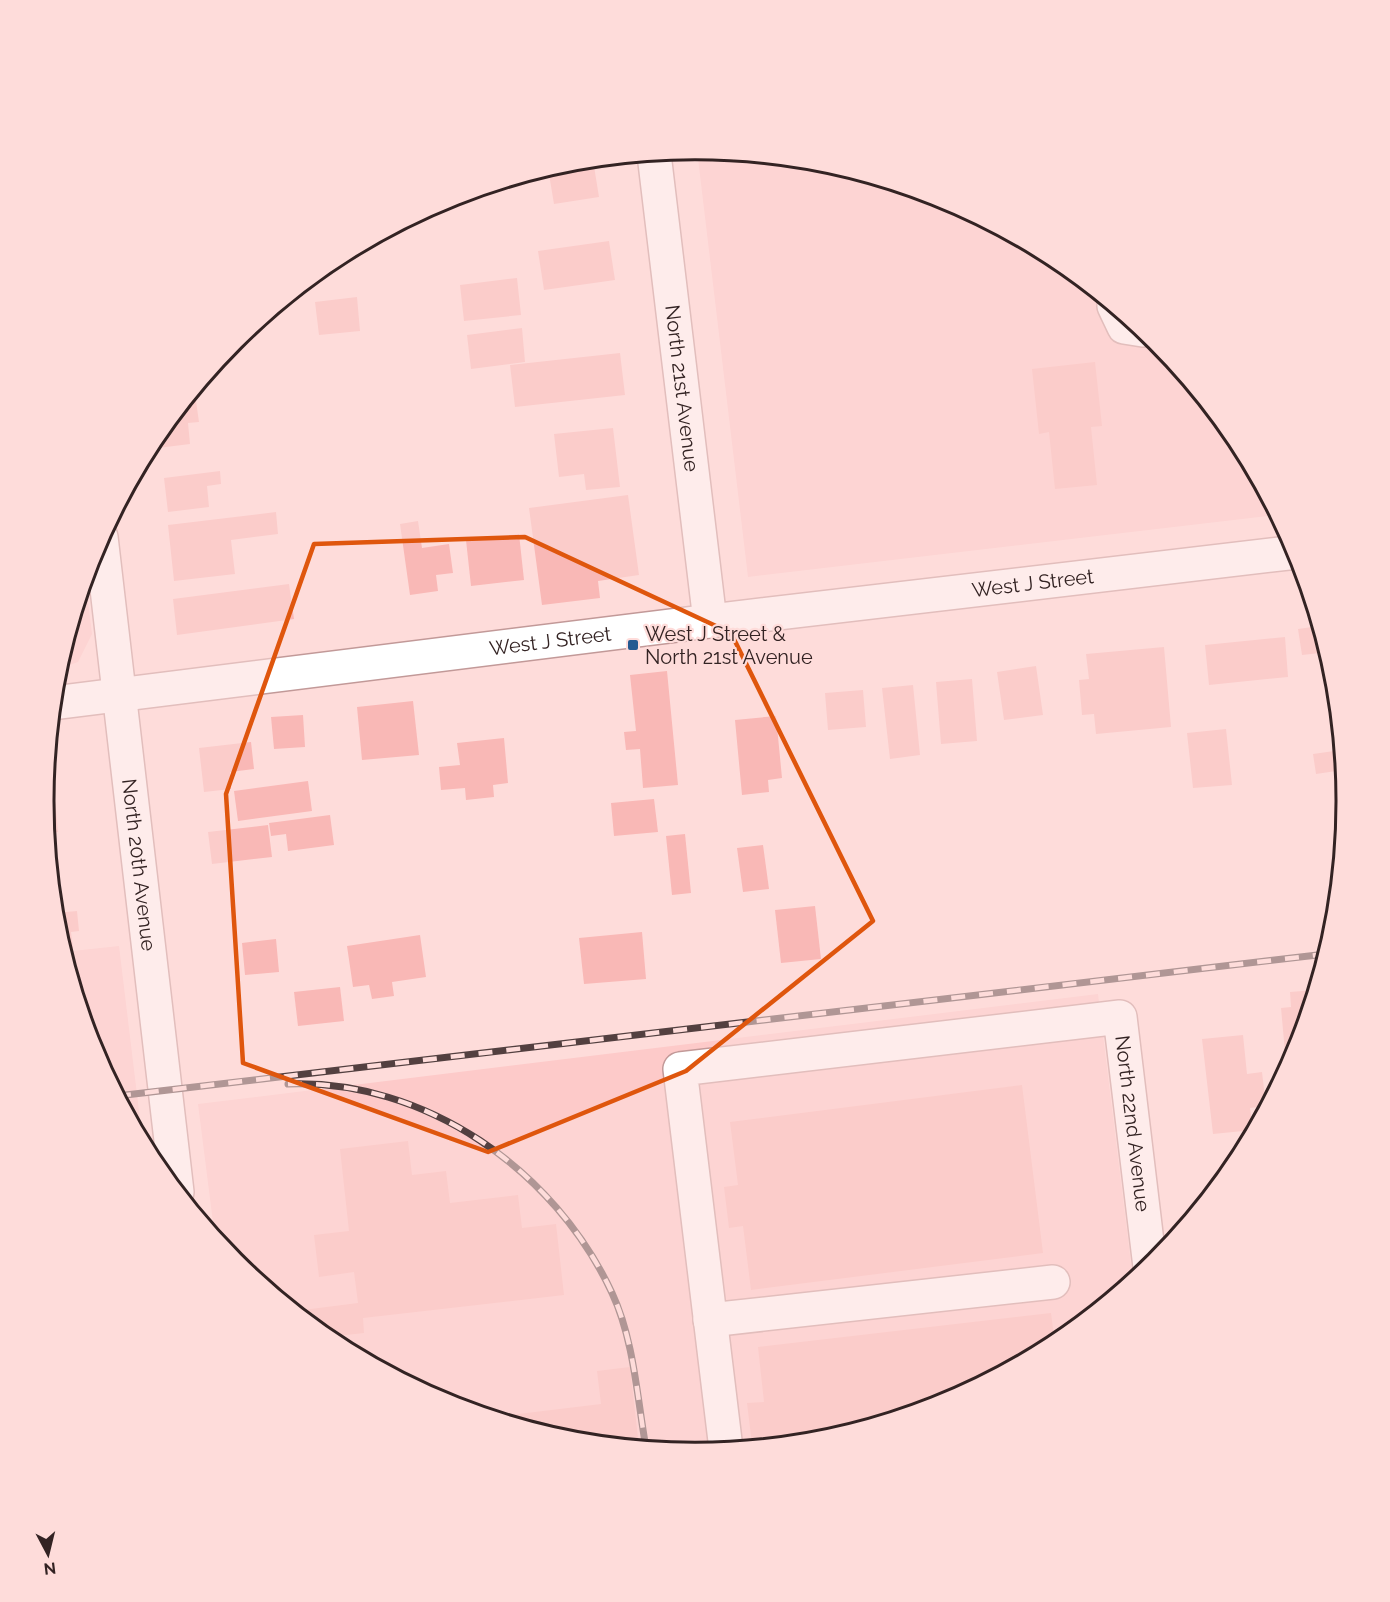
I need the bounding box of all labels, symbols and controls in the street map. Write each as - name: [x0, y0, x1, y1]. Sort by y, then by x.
- street label: North 21st Avenue: [660, 304, 704, 473]
- street label: West J Street: [970, 564, 1095, 602]
- street label: West J Street: [488, 621, 613, 660]
- place label: West J Street & North 21st Avenue: [645, 622, 813, 669]
- marker: West J Street & North 21st Avenue: [626, 638, 640, 652]
- street label: North 20th Avenue: [117, 777, 161, 953]
- street label: North 22nd Avenue: [1110, 1034, 1155, 1213]
- north arrow: [18, 1524, 78, 1584]
- text: N: [43, 1558, 57, 1579]

